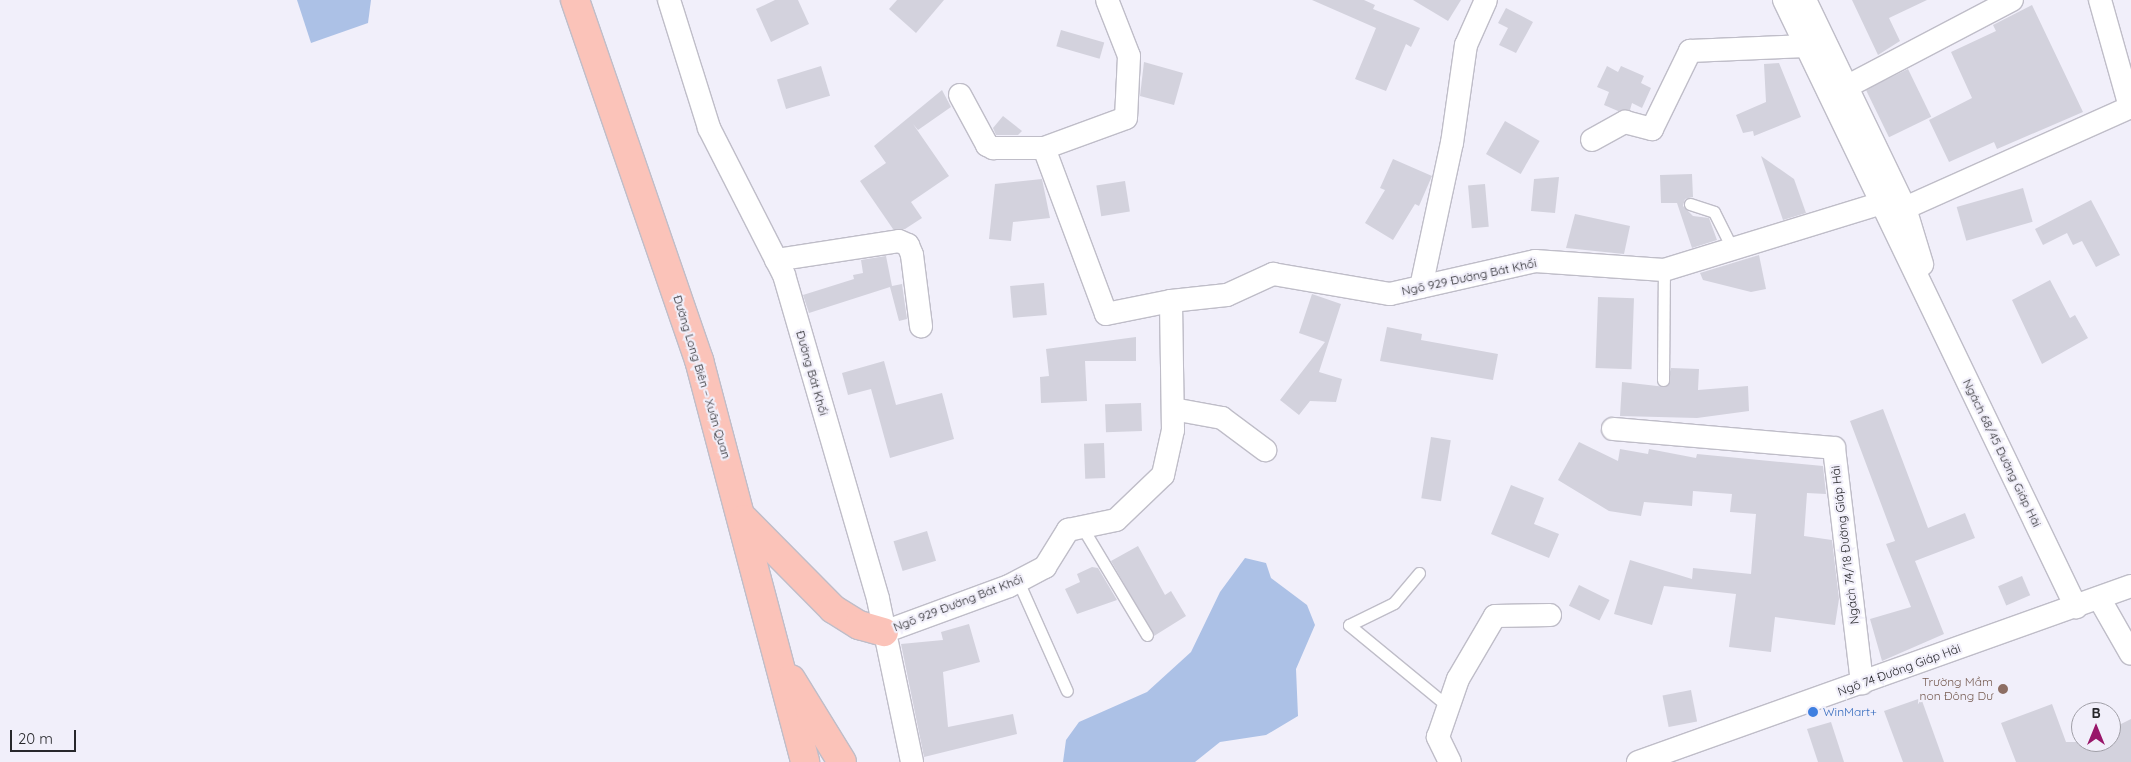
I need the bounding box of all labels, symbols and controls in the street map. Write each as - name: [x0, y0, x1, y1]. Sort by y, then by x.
- street label: Ngõ 929 Đường Bát Khối: [1400, 256, 1538, 298]
- street label: Đường Long Biên – Xuân Quan: [670, 293, 734, 461]
- street label: Đường Bát Khối: [793, 329, 831, 417]
- street label: Ngách 68/45 Đường Giáp Hải: [1960, 377, 2044, 529]
- street label: Ngách 74/18 Đường Giáp Hải: [1828, 465, 1862, 625]
- street label: Ngõ 929 Đường Bát Khối: [891, 572, 1025, 634]
- street label: Ngõ 74 Đường Giáp Hải: [1836, 641, 1962, 699]
- place label: Trường Mầm non Đông Dư: [1920, 675, 1993, 703]
- marker: Trường Mầm non Đông Dư: [1997, 683, 2009, 695]
- north arrow: [2071, 702, 2121, 752]
- text: B: [2091, 704, 2101, 722]
- place label: WinMart+: [1823, 705, 1877, 719]
- marker: WinMart+: [1807, 706, 1819, 718]
- scale bar: [12, 720, 79, 752]
- text: 20 m: [18, 729, 53, 748]

